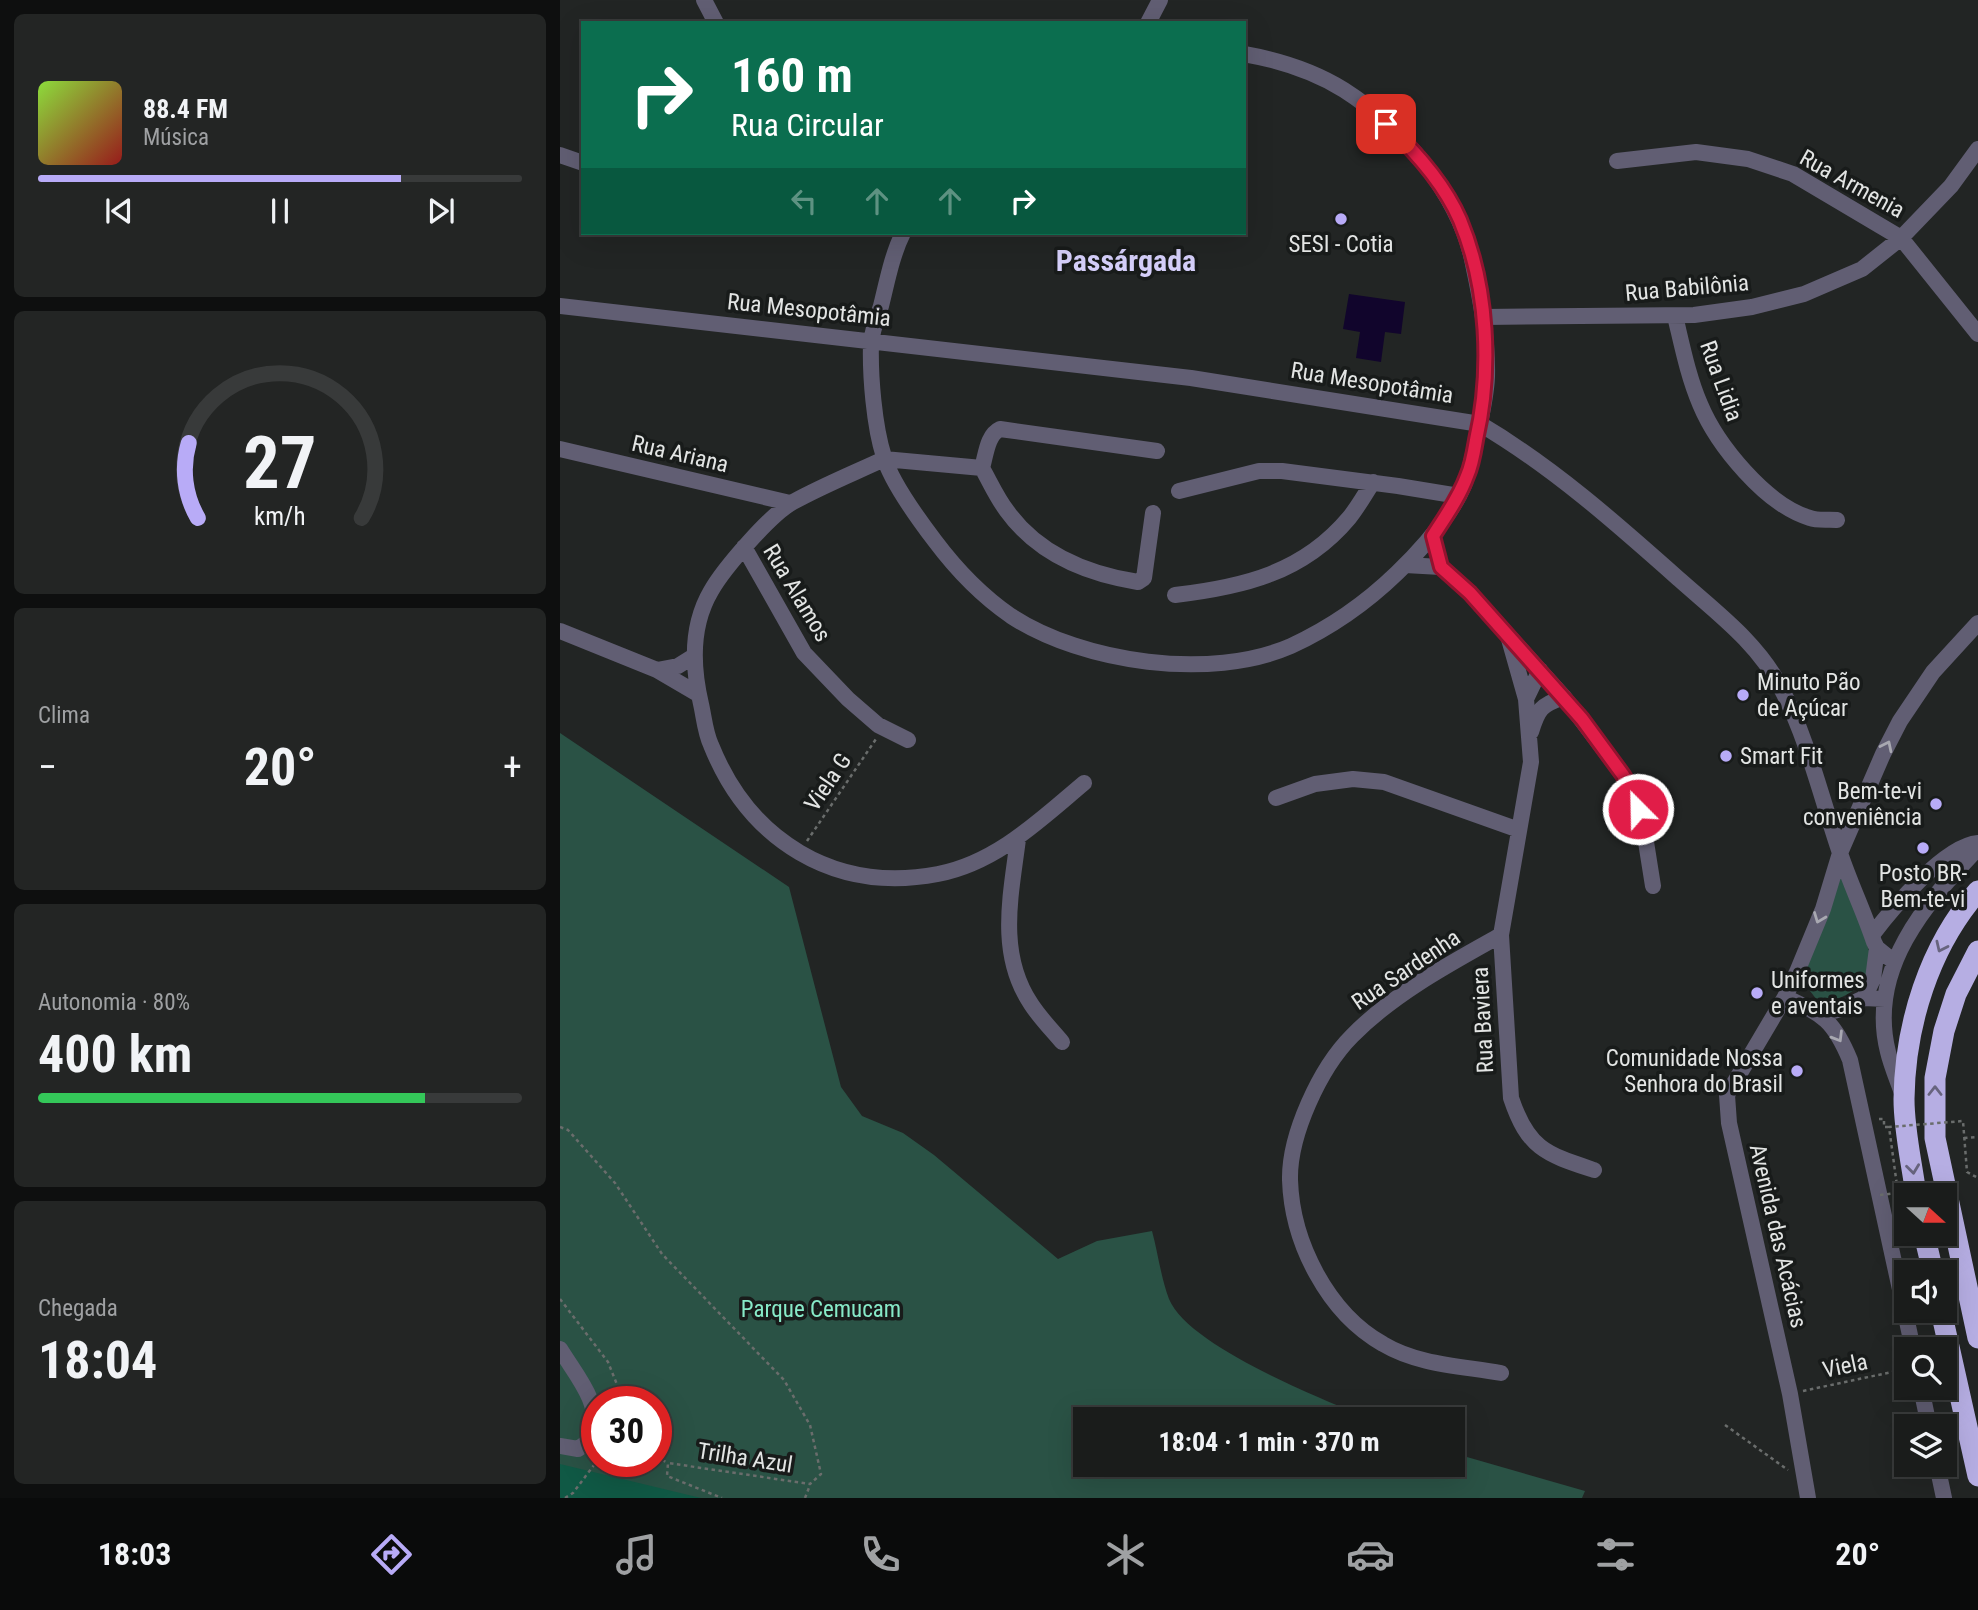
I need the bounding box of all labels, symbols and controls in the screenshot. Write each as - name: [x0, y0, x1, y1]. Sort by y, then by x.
- text: 160 m: [731, 47, 853, 104]
- icon: right: [616, 49, 707, 140]
- text: 88.4 FM: [143, 94, 228, 124]
- pin: [1356, 94, 1416, 154]
- icon: arrive: [1367, 105, 1405, 143]
- text: Rua Circular: [731, 106, 884, 144]
- text: Música: [143, 124, 209, 151]
- street label: Rua Armenia: [1795, 144, 1909, 224]
- icon: left: [785, 182, 823, 220]
- icon: ahead: [858, 182, 896, 220]
- icon: ahead: [931, 182, 969, 220]
- icon: right: [1004, 182, 1042, 220]
- icon: previous: [100, 192, 138, 230]
- icon: pause: [261, 192, 299, 230]
- icon: next: [422, 192, 460, 230]
- marker: SESI - Cotia: [1333, 211, 1349, 227]
- place label: SESI - Cotia: [1289, 231, 1393, 258]
- district label: Passárgada: [1056, 243, 1196, 278]
- street label: Rua Babilônia: [1624, 269, 1750, 307]
- street label: Rua Mesopotâmia: [726, 288, 892, 332]
- street label: Rua Lidia: [1694, 337, 1748, 425]
- street label: Rua Mesopotâmia: [1289, 357, 1455, 409]
- text: 27: [243, 421, 317, 507]
- street label: Rua Ariana: [629, 430, 731, 478]
- text: km/h: [254, 502, 306, 531]
- street label: Rua Alamos: [757, 540, 837, 646]
- place label: Minuto Pão de Açúcar: [1757, 669, 1861, 722]
- marker: Minuto Pão de Açúcar: [1735, 687, 1751, 703]
- text: Clima: [38, 702, 90, 729]
- text: 20°: [244, 737, 316, 798]
- one-way arrow: [1879, 741, 1893, 753]
- place label: Smart Fit: [1740, 743, 1823, 770]
- text: −: [38, 745, 57, 789]
- text: +: [503, 745, 522, 789]
- street label: Viela G: [799, 748, 857, 816]
- marker: Smart Fit: [1718, 748, 1734, 764]
- position arrow: [1601, 772, 1675, 846]
- place label: Bem-te-vi conveniência: [1803, 778, 1922, 831]
- marker: Bem-te-vi conveniência: [1928, 796, 1944, 812]
- marker: Posto BR- Bem-te-vi: [1915, 840, 1931, 856]
- place label: Posto BR- Bem-te-vi: [1879, 860, 1968, 913]
- one-way arrow: [1813, 912, 1827, 924]
- street label: Rua Sardenha: [1347, 924, 1465, 1016]
- one-way arrow: [1935, 940, 1949, 953]
- street label: Rua Baviera: [1467, 966, 1499, 1074]
- place label: Uniformes e aventais: [1771, 967, 1865, 1020]
- marker: Uniformes e aventais: [1749, 985, 1765, 1001]
- text: Autonomia · 80%: [38, 989, 190, 1016]
- text: 400 km: [38, 1024, 192, 1085]
- one-way arrow: [1829, 1029, 1842, 1042]
- place label: Comunidade Nossa Senhora do Brasil: [1606, 1045, 1783, 1098]
- marker: Comunidade Nossa Senhora do Brasil: [1789, 1063, 1805, 1079]
- one-way arrow: [1927, 1085, 1943, 1096]
- street label: Avenida das Acácias: [1744, 1141, 1812, 1331]
- one-way arrow: [1905, 1163, 1920, 1175]
- north arrow: [1894, 1183, 1956, 1246]
- map controls: [1894, 1183, 1957, 1477]
- button: sound: [1894, 1260, 1957, 1323]
- text: Chegada: [38, 1295, 118, 1322]
- park label: Parque Cemucam: [741, 1296, 901, 1323]
- text: 18:04: [38, 1330, 157, 1391]
- button: search: [1894, 1337, 1957, 1400]
- street label: Viela: [1820, 1348, 1870, 1384]
- speed limit sign: 30: [581, 1386, 672, 1477]
- button: layers: [1894, 1414, 1957, 1477]
- text: 18:04 · 1 min · 370 m: [1159, 1427, 1379, 1457]
- street label: Trilha Azul: [695, 1437, 795, 1479]
- icon: directions: [367, 1530, 416, 1579]
- icon: music: [612, 1530, 661, 1579]
- icon: phone: [856, 1530, 905, 1579]
- icon: climate: [1101, 1530, 1150, 1579]
- icon: car: [1346, 1530, 1395, 1579]
- icon: filters: [1591, 1530, 1640, 1579]
- text: 18:03: [98, 1535, 171, 1573]
- text: 20°: [1835, 1535, 1880, 1573]

